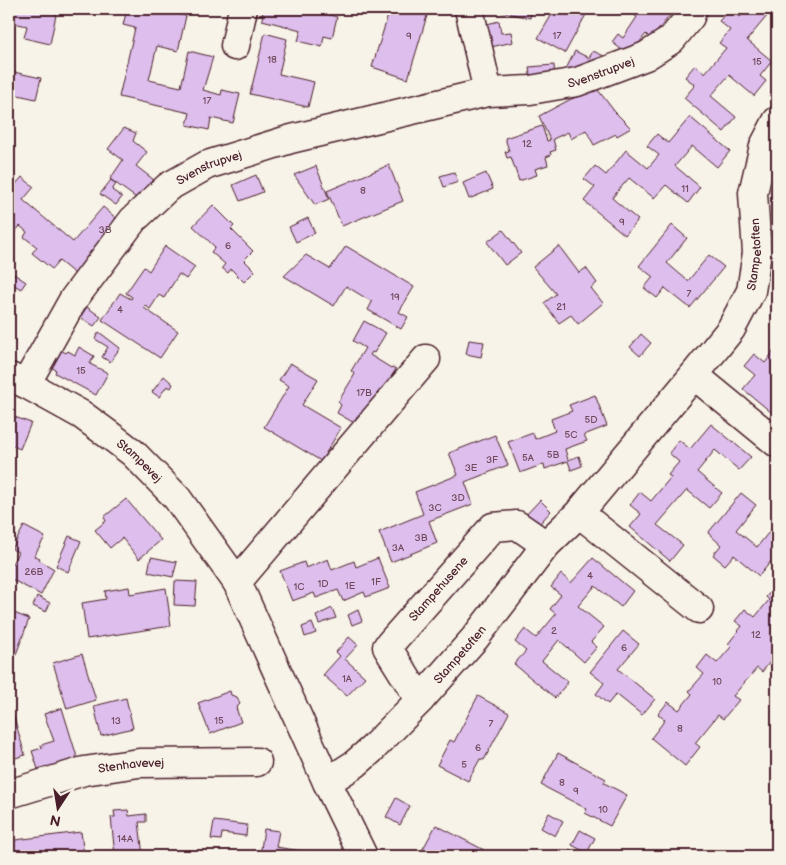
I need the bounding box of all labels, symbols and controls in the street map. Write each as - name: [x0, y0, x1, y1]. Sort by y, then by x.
- house number: 9: [406, 30, 412, 42]
- house number: 17: [553, 30, 561, 42]
- house number: 18: [267, 54, 277, 66]
- street label: Svenstrupvej: [567, 54, 637, 91]
- house number: 15: [752, 56, 762, 68]
- house number: 17: [203, 95, 211, 107]
- house number: 12: [522, 138, 532, 150]
- street label: Svenstrupvej: [174, 148, 244, 189]
- house number: 11: [681, 183, 689, 195]
- house number: 8: [360, 185, 366, 197]
- house number: 9: [619, 216, 625, 228]
- street label: Stampetoften: [744, 218, 765, 292]
- house number: 3B: [99, 224, 112, 236]
- house number: 6: [225, 240, 231, 252]
- house number: 7: [687, 288, 692, 300]
- house number: 19: [390, 291, 400, 303]
- house number: 21: [556, 301, 566, 313]
- house number: 4: [117, 304, 123, 316]
- house number: 15: [76, 365, 86, 377]
- house number: 17B: [356, 387, 372, 399]
- house number: 5D: [584, 414, 598, 426]
- house number: 5C: [565, 429, 577, 441]
- street label: Stampevej: [113, 436, 165, 486]
- house number: 5B: [547, 449, 559, 461]
- house number: 5A: [522, 452, 535, 464]
- house number: 3F: [486, 454, 498, 466]
- house number: 3E: [465, 462, 478, 474]
- house number: 3D: [451, 492, 465, 504]
- house number: 3C: [428, 502, 442, 514]
- house number: 3B: [415, 532, 428, 544]
- house number: 3A: [392, 542, 405, 554]
- street label: Stampehusene: [406, 554, 471, 625]
- house number: 26B: [25, 566, 44, 578]
- house number: 4: [587, 570, 593, 582]
- house number: 1F: [371, 576, 381, 588]
- house number: 1D: [317, 578, 329, 590]
- house number: 1E: [345, 580, 356, 592]
- house number: 1C: [294, 581, 304, 593]
- street label: Stampetoften: [431, 623, 490, 687]
- house number: 2: [551, 625, 557, 637]
- house number: 12: [751, 629, 761, 641]
- house number: 6: [621, 642, 627, 654]
- house number: 1A: [342, 673, 353, 685]
- house number: 10: [712, 676, 722, 688]
- house number: 13: [111, 715, 121, 727]
- house number: 15: [214, 715, 224, 727]
- house number: 7: [489, 718, 494, 730]
- house number: 8: [677, 723, 683, 735]
- house number: 6: [475, 742, 481, 754]
- street label: Stenhavevej: [97, 756, 164, 777]
- house number: 5: [461, 759, 467, 771]
- house number: 8: [559, 777, 565, 789]
- north arrow: [32, 782, 82, 832]
- house number: 9: [573, 785, 579, 797]
- house number: 10: [598, 804, 608, 816]
- text: N: [48, 811, 62, 830]
- house number: 14A: [117, 833, 134, 845]

